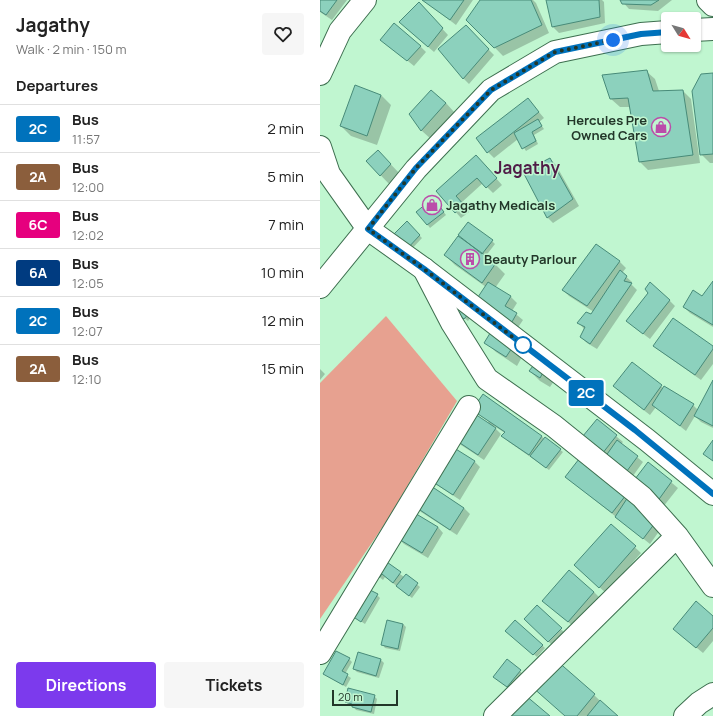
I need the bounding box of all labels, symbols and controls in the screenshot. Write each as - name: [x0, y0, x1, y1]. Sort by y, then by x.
- text: Jagathy: [16, 12, 90, 38]
- north arrow: [661, 12, 701, 52]
- map controls: [661, 12, 701, 52]
- button: heart: [262, 13, 304, 55]
- your location: [603, 30, 623, 50]
- text: Walk · 2 min · 150 m: [16, 40, 127, 58]
- text: Departures: [16, 75, 98, 96]
- text: Bus: [72, 109, 99, 130]
- place label: Hercules Pre Owned Cars: [567, 111, 647, 144]
- shop icon: Hercules Pre Owned Cars: [650, 116, 672, 138]
- text: 2 min: [267, 118, 304, 139]
- text: 2C: [29, 119, 47, 138]
- text: 11:57: [72, 130, 100, 148]
- district label: Jagathy: [494, 156, 561, 179]
- text: Bus: [72, 157, 99, 178]
- text: 5 min: [267, 166, 304, 187]
- text: 2A: [29, 167, 47, 186]
- text: 12:00: [72, 178, 104, 196]
- shop icon: Jagathy Medicals: [421, 194, 443, 216]
- place label: Jagathy Medicals: [446, 196, 555, 214]
- text: Bus: [72, 205, 99, 226]
- text: 7 min: [268, 214, 304, 235]
- text: 6C: [28, 215, 48, 234]
- text: 12:02: [72, 226, 104, 244]
- building icon: Beauty Parlour: [459, 248, 481, 270]
- place label: Beauty Parlour: [484, 250, 577, 268]
- text: Bus: [72, 253, 99, 274]
- text: 10 min: [261, 262, 304, 283]
- text: 6A: [29, 263, 47, 282]
- text: 12:05: [72, 274, 104, 292]
- text: Bus: [72, 301, 99, 322]
- text: 12 min: [261, 310, 304, 331]
- text: 2C: [29, 311, 47, 330]
- text: 12:07: [72, 322, 103, 340]
- unlabelled marker: [514, 336, 532, 354]
- text: Bus: [72, 349, 99, 370]
- text: 15 min: [261, 358, 304, 379]
- text: 2A: [29, 359, 47, 378]
- text: 12:10: [72, 370, 101, 388]
- line badge: 2C: [568, 380, 604, 406]
- text: 2C: [577, 383, 595, 402]
- button: Directions: [16, 662, 156, 708]
- button: Tickets: [164, 662, 304, 708]
- scale bar: [332, 688, 398, 707]
- text: 20 m: [338, 689, 363, 704]

